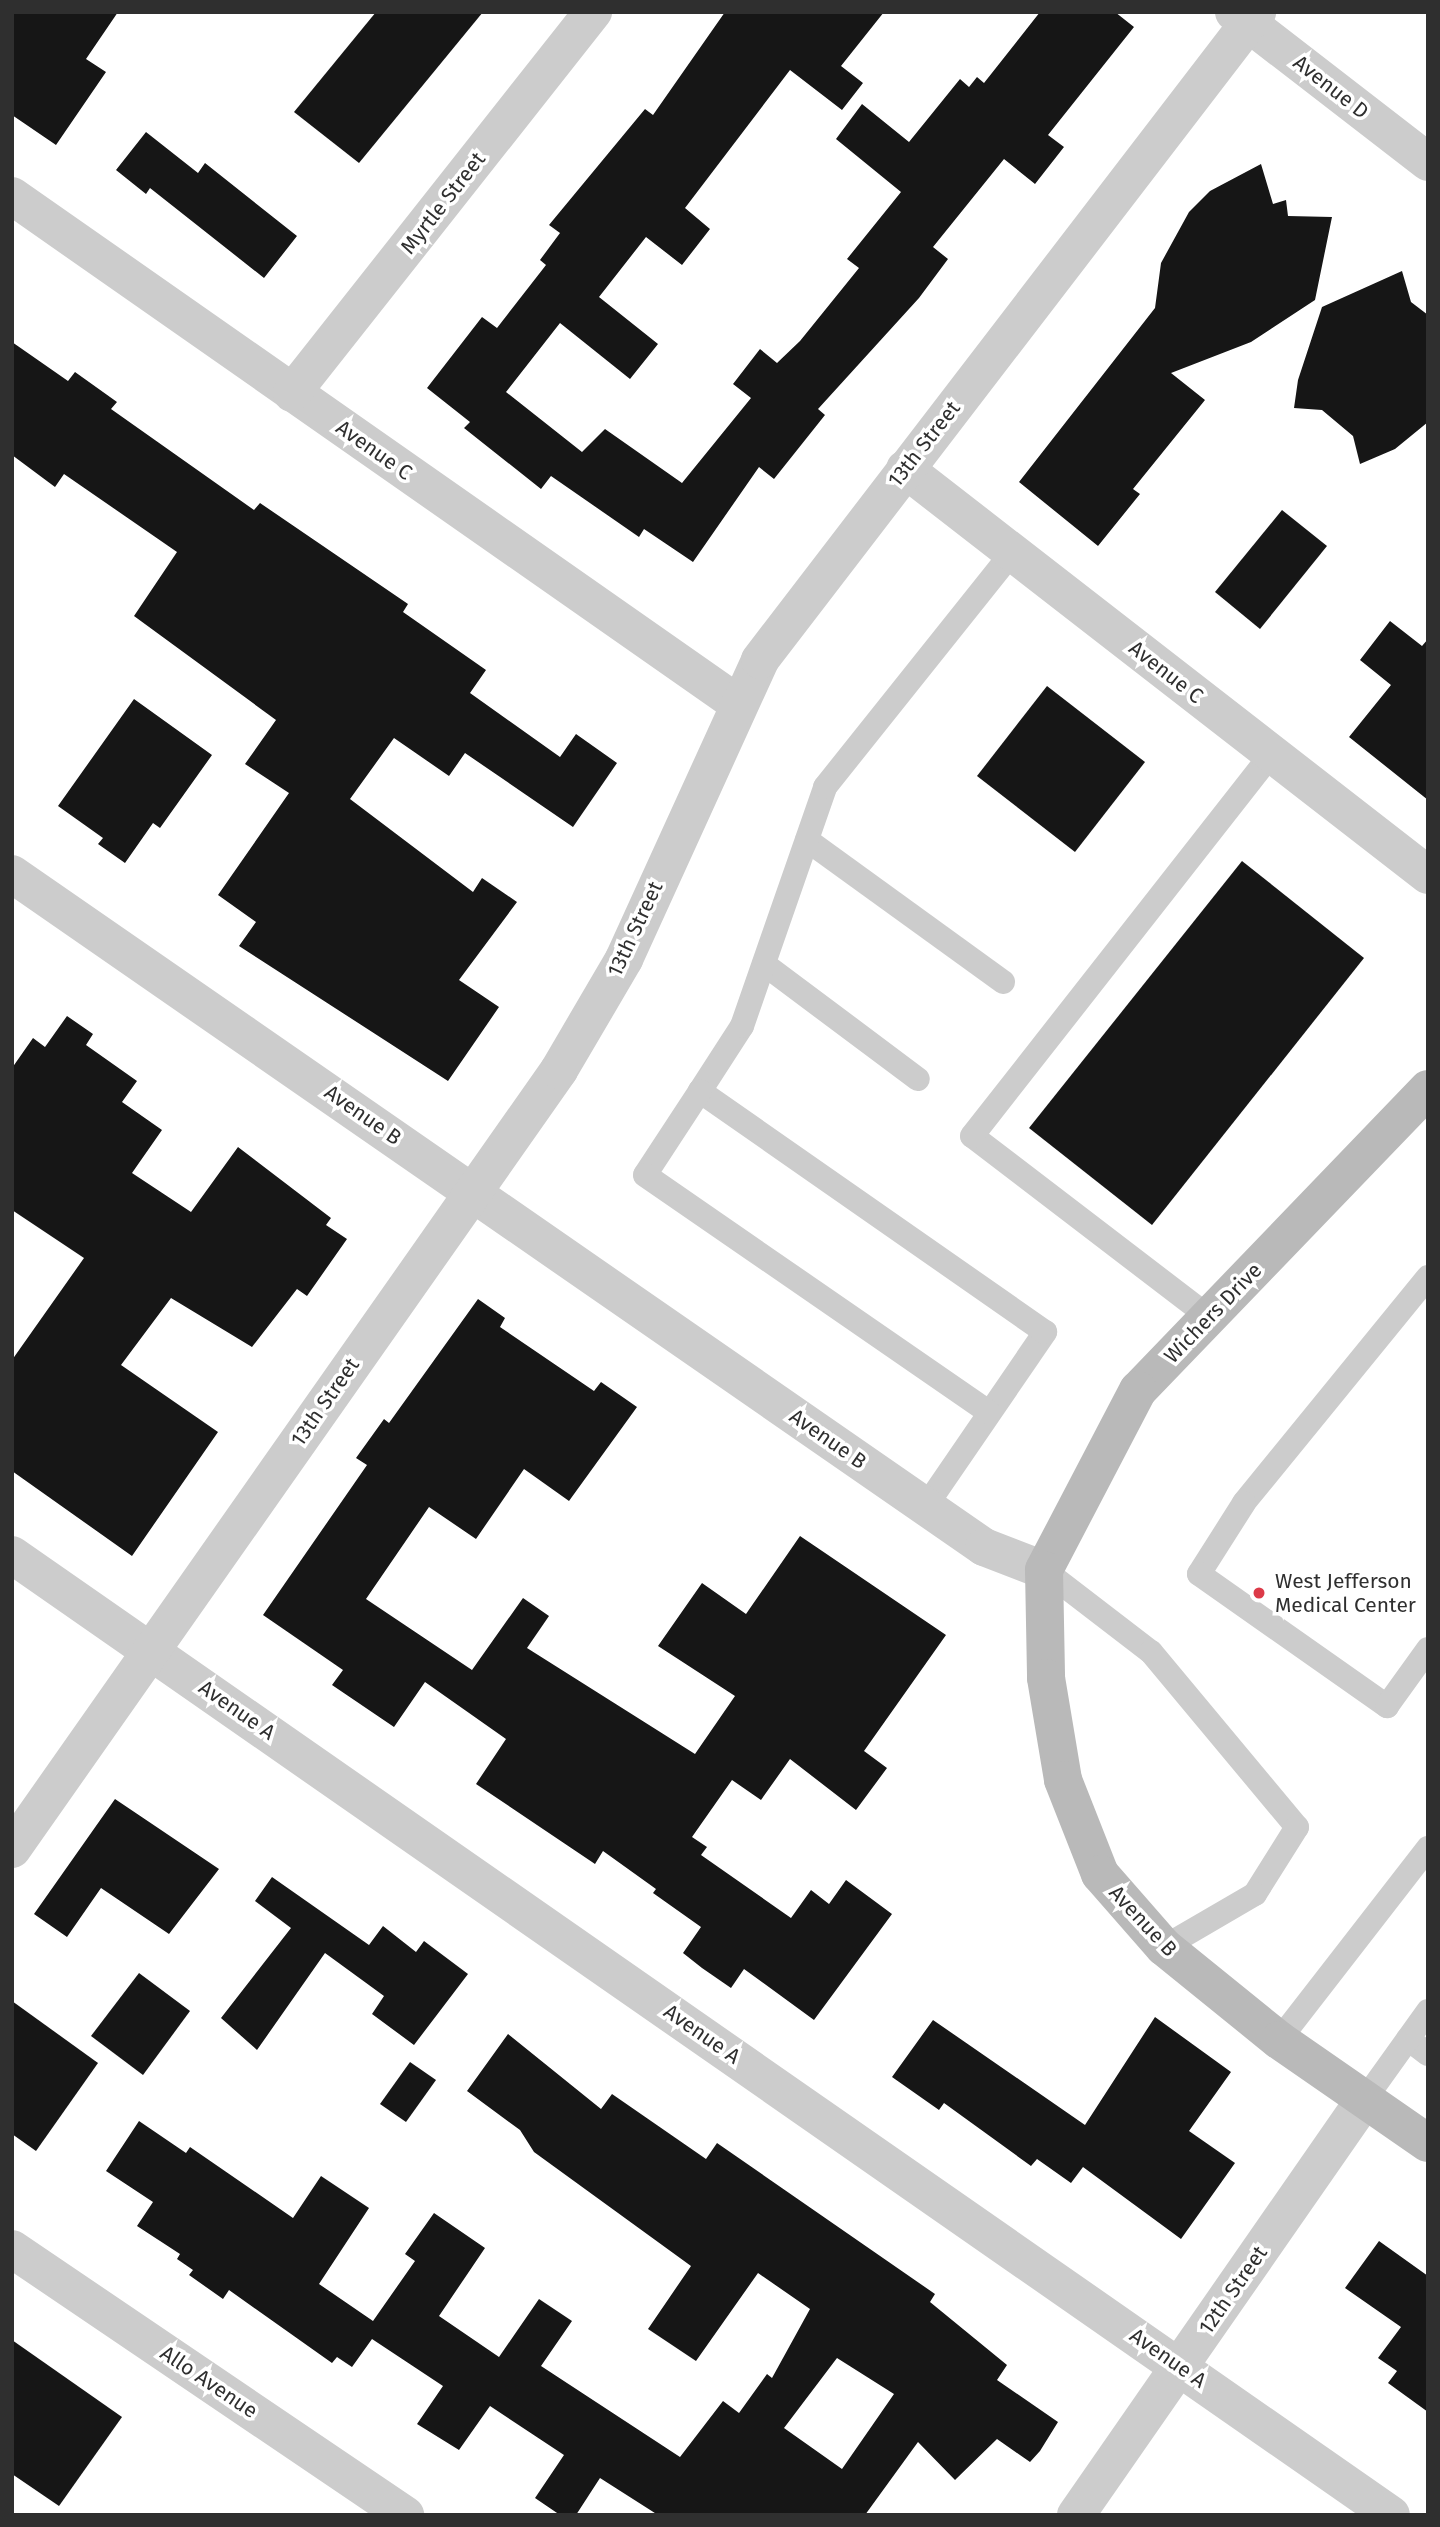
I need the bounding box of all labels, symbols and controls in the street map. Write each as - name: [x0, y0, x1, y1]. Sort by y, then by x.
- street label: Avenue D: [1288, 50, 1374, 124]
- street label: Myrtle Street: [395, 147, 491, 259]
- street label: 13th Street: [883, 396, 965, 492]
- street label: Avenue C: [331, 415, 417, 485]
- street label: Avenue C: [1124, 635, 1208, 709]
- street label: 13th Street: [602, 877, 668, 981]
- street label: Avenue B: [320, 1079, 406, 1151]
- street label: Wichers Drive: [1159, 1258, 1267, 1368]
- street label: 13th Street: [285, 1353, 365, 1451]
- street label: Avenue B: [785, 1403, 871, 1475]
- place label: West Jefferson Medical Center: [1275, 1568, 1416, 1618]
- marker: West Jefferson Medical Center: [1249, 1583, 1269, 1603]
- street label: Avenue A: [194, 1675, 280, 1745]
- street label: Avenue B: [1104, 1880, 1182, 1962]
- street label: Avenue A: [659, 1999, 745, 2069]
- street label: 12th Street: [1193, 2241, 1273, 2339]
- street label: Avenue A: [1125, 2323, 1211, 2393]
- street label: Allo Avenue: [156, 2340, 262, 2424]

